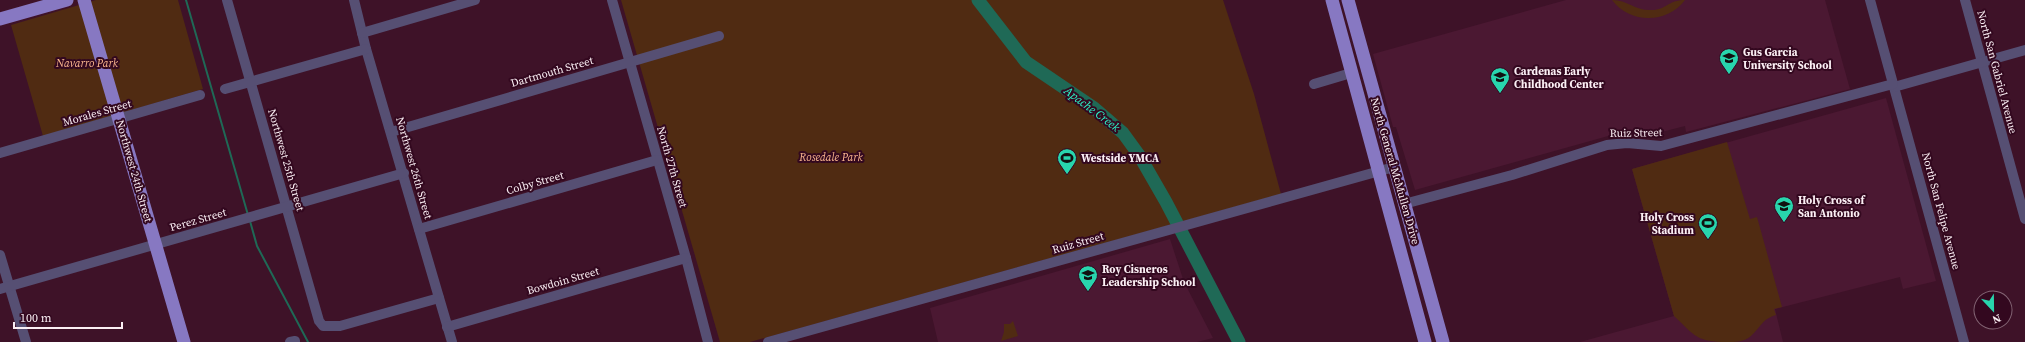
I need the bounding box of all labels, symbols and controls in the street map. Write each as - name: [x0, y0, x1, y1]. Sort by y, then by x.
- street label: North San Gabriel Avenue: [1973, 9, 2021, 136]
- place label: Gus Garcia University School: [1743, 45, 1832, 73]
- school or university icon: Gus Garcia University School: [1718, 47, 1740, 75]
- street label: Dartmouth Street: [509, 53, 595, 91]
- park label: Navarro Park: [55, 56, 119, 71]
- place label: Cardenas Early Childhood Center: [1514, 64, 1604, 92]
- school or university icon: Cardenas Early Childhood Center: [1489, 66, 1511, 94]
- water label: Apache Creek: [1060, 82, 1123, 135]
- street label: Morales Street: [61, 96, 133, 130]
- street label: North General McMullen Drive: [1367, 96, 1423, 247]
- street label: Northwest 25th Street: [264, 107, 308, 213]
- street label: Northwest 26th Street: [392, 115, 436, 221]
- street label: Northwest 24th Street: [112, 118, 156, 224]
- street label: North 27th Street: [653, 125, 691, 210]
- street label: Ruiz Street: [1609, 125, 1663, 141]
- sports icon: Westside YMCA: [1056, 147, 1078, 175]
- park label: Rosedale Park: [798, 150, 864, 165]
- place label: Westside YMCA: [1081, 151, 1160, 166]
- street label: North San Felipe Avenue: [1918, 151, 1964, 272]
- street label: Colby Street: [505, 168, 566, 198]
- place label: Holy Cross of San Antonio: [1798, 193, 1867, 221]
- school or university icon: Holy Cross of San Antonio: [1773, 195, 1795, 223]
- street label: Perez Street: [168, 205, 228, 235]
- place label: Holy Cross Stadium: [1640, 210, 1694, 238]
- sports icon: Holy Cross Stadium: [1697, 212, 1719, 240]
- street label: Ruiz Street: [1051, 228, 1106, 257]
- place label: Roy Cisneros Leadership School: [1102, 262, 1196, 290]
- street label: Bowdoin Street: [525, 263, 601, 298]
- school or university icon: Roy Cisneros Leadership School: [1077, 264, 1099, 292]
- north arrow: [1973, 290, 2013, 330]
- scale bar: [14, 304, 122, 330]
- text: 100 m: [20, 310, 52, 326]
- text: N: [1990, 310, 2003, 327]

